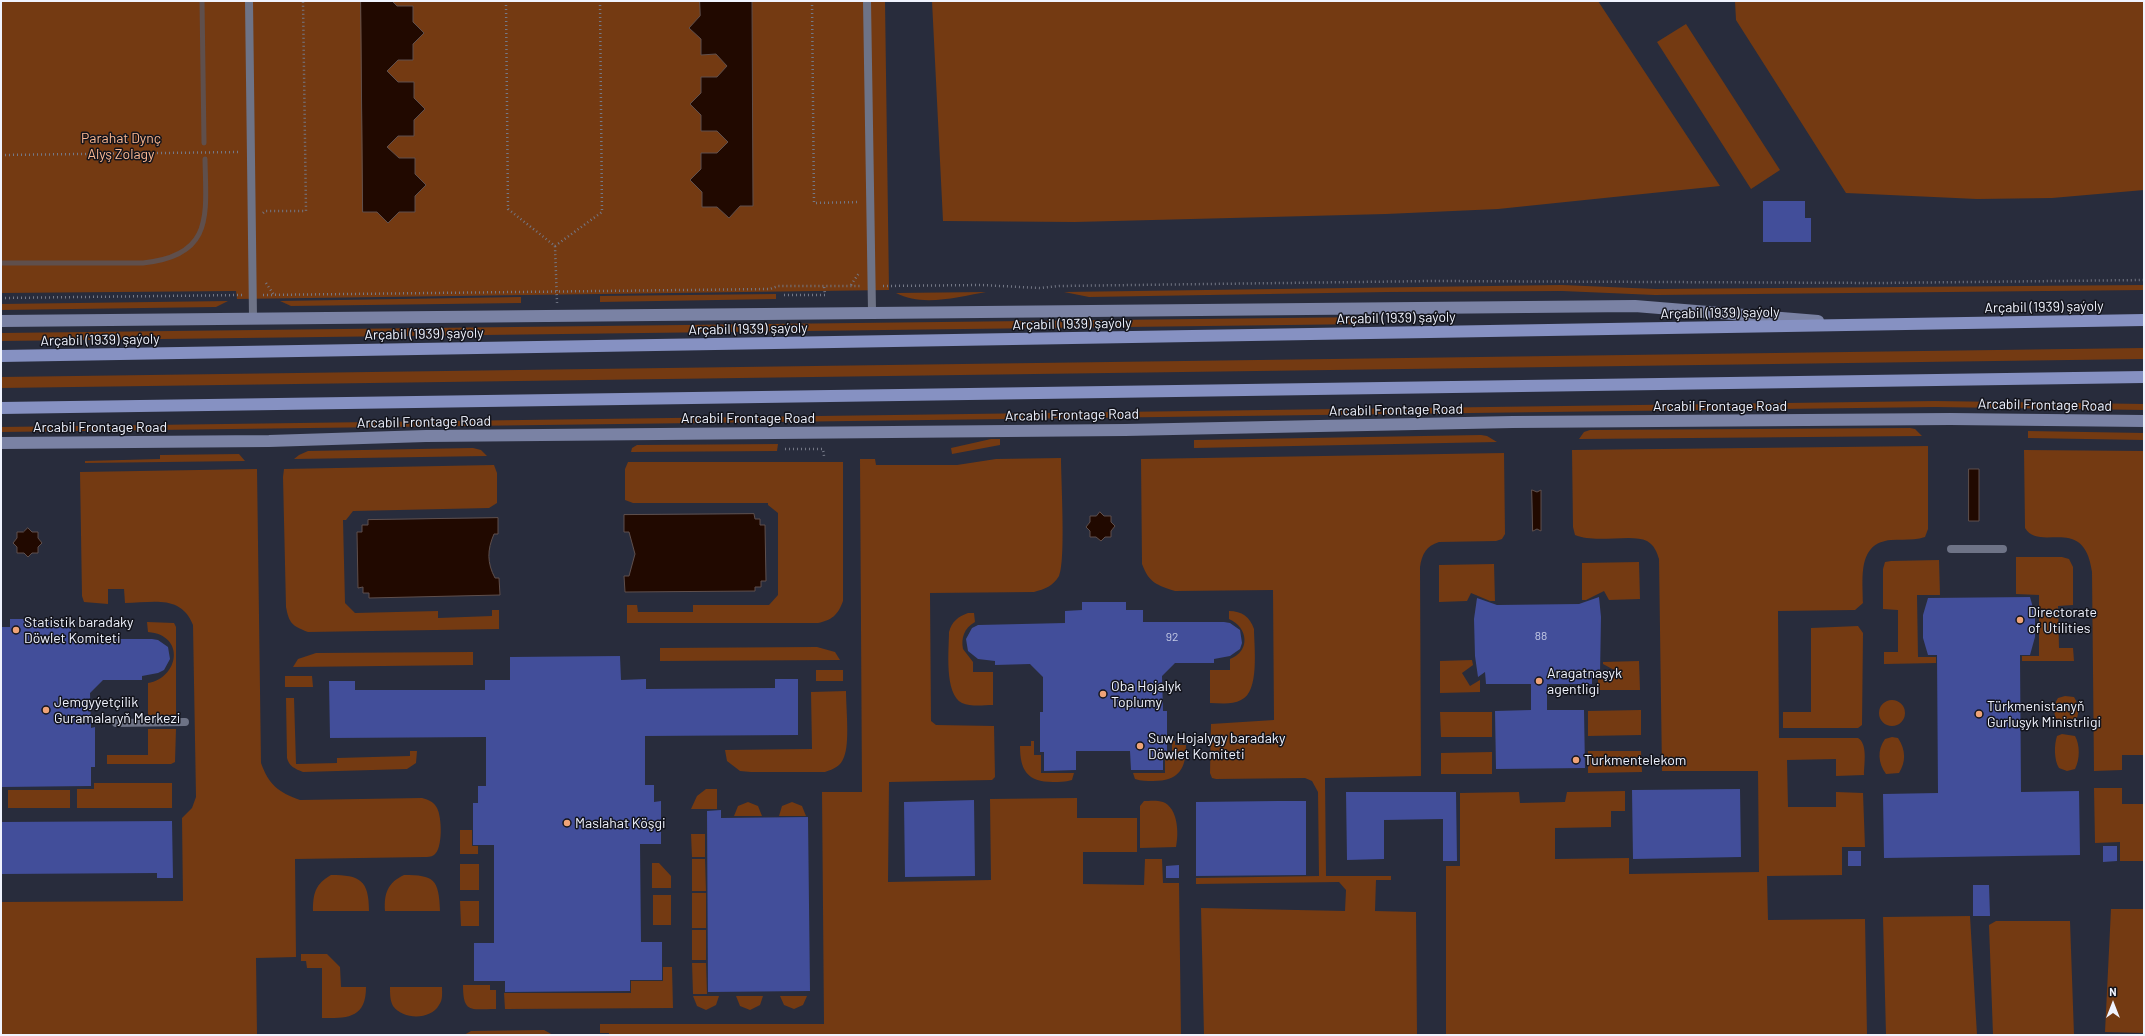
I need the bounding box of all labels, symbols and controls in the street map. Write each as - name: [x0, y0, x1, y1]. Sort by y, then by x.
- park label: Parahat Dynç Alyş Zolagy: [81, 130, 161, 162]
- street label: Arçabil (1939) şaýoly: [1984, 298, 2104, 316]
- street label: Arçabil (1939) şaýoly: [1660, 304, 1780, 322]
- street label: Arçabil (1939) şaýoly: [1336, 309, 1456, 327]
- street label: Arçabil (1939) şaýoly: [1012, 315, 1132, 333]
- street label: Arçabil (1939) şaýoly: [688, 320, 808, 338]
- street label: Arçabil (1939) şaýoly: [364, 325, 484, 343]
- street label: Arçabil (1939) şaýoly: [40, 331, 160, 349]
- street label: Arcabil Frontage Road: [1978, 395, 2112, 415]
- street label: Arcabil Frontage Road: [1653, 398, 1787, 414]
- street label: Arcabil Frontage Road: [1329, 400, 1463, 420]
- street label: Arcabil Frontage Road: [1005, 405, 1139, 425]
- street label: Arcabil Frontage Road: [681, 410, 815, 426]
- street label: Arcabil Frontage Road: [357, 412, 491, 432]
- street label: Arcabil Frontage Road: [33, 419, 167, 435]
- place label: Directorate of Utilities: [2028, 604, 2097, 636]
- place label: Statistik baradaky Döwlet Komiteti: [24, 614, 134, 646]
- marker: Directorate of Utilities: [2015, 615, 2025, 625]
- marker: Statistik baradaky Döwlet Komiteti: [11, 625, 21, 635]
- house number: 88: [1535, 629, 1547, 643]
- house number: 92: [1166, 630, 1178, 644]
- place label: Aragatnaşyk agentligi: [1547, 665, 1622, 698]
- marker: Aragatnaşyk agentligi: [1534, 676, 1544, 686]
- place label: Oba Hojalyk Toplumy: [1111, 678, 1181, 710]
- marker: Oba Hojalyk Toplumy: [1098, 689, 1108, 699]
- place label: Jemgyýetçilik Guramalaryň Merkezi: [54, 694, 180, 726]
- place label: Türkmenistanyň Gurluşyk Ministrligi: [1987, 698, 2101, 730]
- marker: Jemgyýetçilik Guramalaryň Merkezi: [41, 705, 51, 715]
- marker: Türkmenistanyň Gurluşyk Ministrligi: [1974, 709, 1984, 719]
- place label: Suw Hojalygy baradaky Döwlet Komiteti: [1148, 730, 1285, 762]
- marker: Suw Hojalygy baradaky Döwlet Komiteti: [1135, 741, 1145, 751]
- place label: Turkmentelekom: [1584, 752, 1686, 768]
- marker: Turkmentelekom: [1571, 755, 1581, 765]
- place label: Maslahat Köşgi: [575, 815, 665, 831]
- marker: Maslahat Köşgi: [562, 818, 572, 828]
- north arrow: [2093, 984, 2133, 1024]
- text: N: [2109, 985, 2117, 998]

